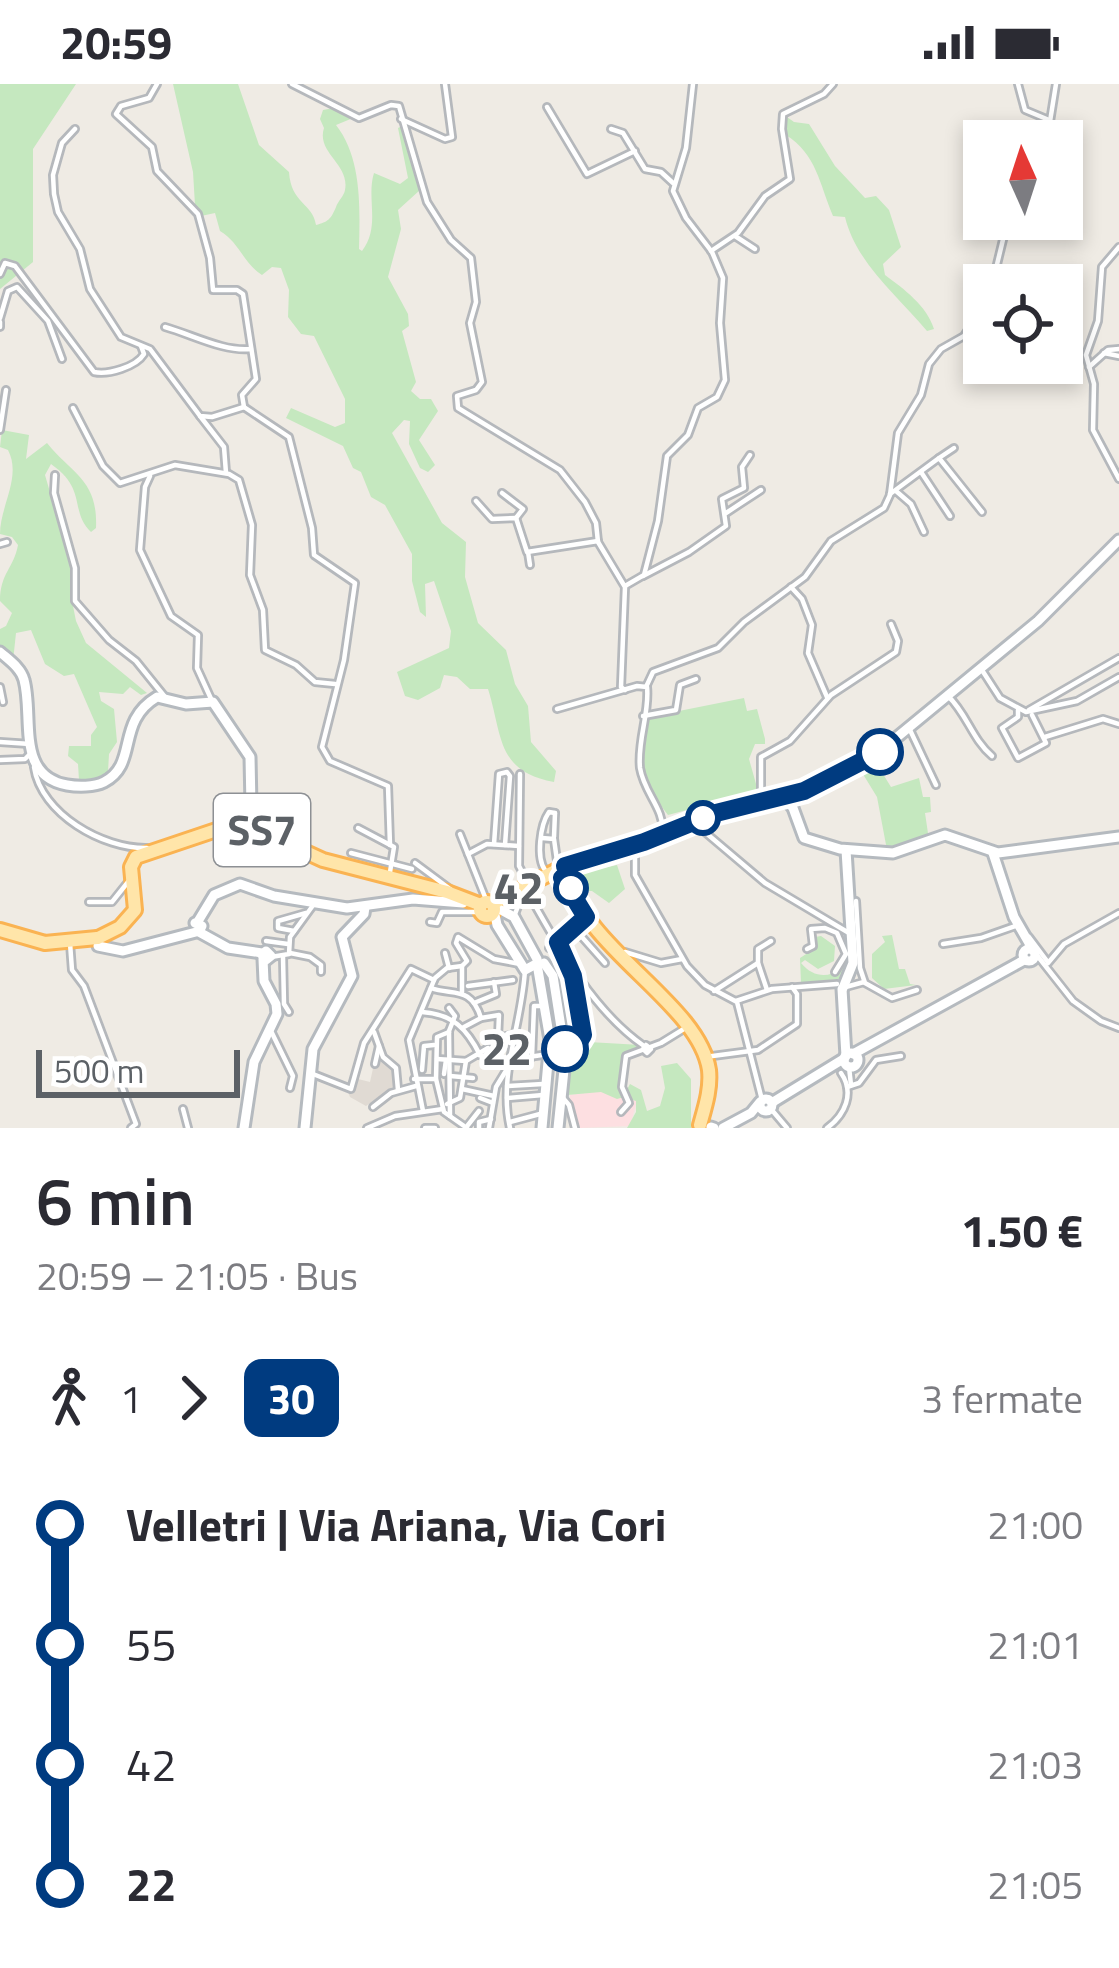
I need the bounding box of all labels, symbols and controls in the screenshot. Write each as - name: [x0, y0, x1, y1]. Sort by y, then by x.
- text: 20:59: [60, 8, 172, 76]
- north arrow: [963, 120, 1083, 240]
- map controls: [963, 120, 1083, 384]
- button: locate: [963, 264, 1083, 384]
- unlabelled marker: [858, 730, 902, 774]
- road number: SS7: [214, 794, 310, 866]
- unlabelled marker: [687, 802, 719, 834]
- place label: 42: [494, 853, 544, 921]
- marker: 42: [555, 872, 587, 904]
- place label: 22: [482, 1014, 532, 1082]
- marker: 22: [543, 1027, 587, 1071]
- scale bar: [36, 1044, 240, 1097]
- text: 500 m: [54, 1046, 144, 1096]
- text: 6 min: [36, 1150, 195, 1251]
- text: 1.50 €: [961, 1196, 1083, 1264]
- text: 20:59 – 21:05 · Bus: [36, 1246, 358, 1305]
- icon: walk: [36, 1365, 102, 1431]
- icon: forward: [160, 1365, 226, 1431]
- text: 30: [268, 1366, 315, 1430]
- text: 1: [120, 1369, 142, 1428]
- text: 3 fermate: [921, 1369, 1083, 1428]
- text: Velletri | Via Ariana, Via Cori: [126, 1490, 666, 1558]
- text: 21:00: [987, 1495, 1083, 1554]
- text: 55: [126, 1610, 176, 1678]
- text: 21:01: [987, 1615, 1083, 1674]
- text: 42: [126, 1730, 176, 1798]
- text: 21:03: [987, 1735, 1083, 1794]
- text: 22: [126, 1850, 176, 1918]
- text: 21:05: [987, 1855, 1083, 1914]

